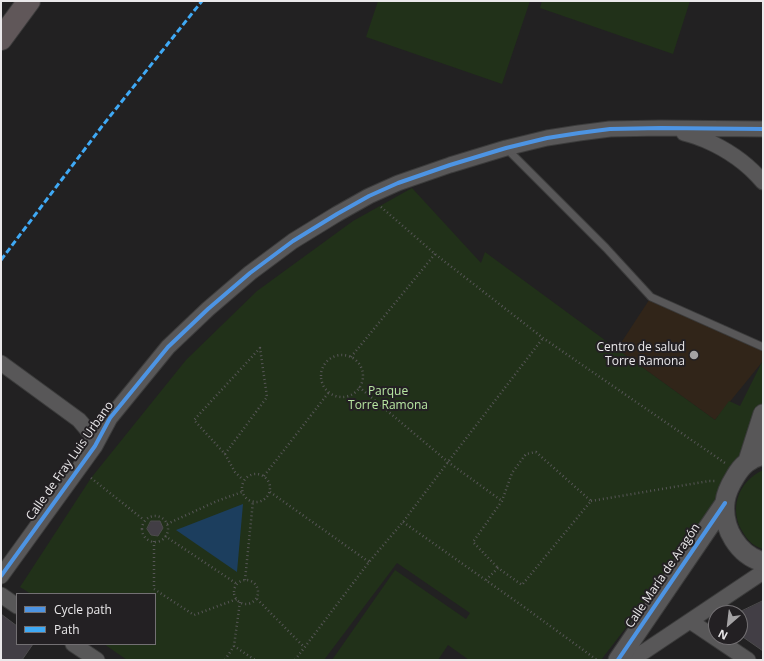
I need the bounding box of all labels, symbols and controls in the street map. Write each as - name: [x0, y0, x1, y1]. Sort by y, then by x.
- place label: Centro de salud Torre Ramona: [597, 341, 685, 369]
- marker: Centro de salud Torre Ramona: [688, 349, 700, 361]
- park label: Parque Torre Ramona: [348, 385, 428, 413]
- street label: Calle de Fray Luis Urbano: [23, 399, 117, 523]
- street label: Calle María de Aragón: [623, 521, 703, 631]
- legend: [16, 593, 156, 645]
- text: Cycle path: [54, 601, 112, 618]
- north arrow: [708, 605, 748, 645]
- text: Path: [54, 621, 80, 638]
- text: N: [715, 626, 730, 644]

